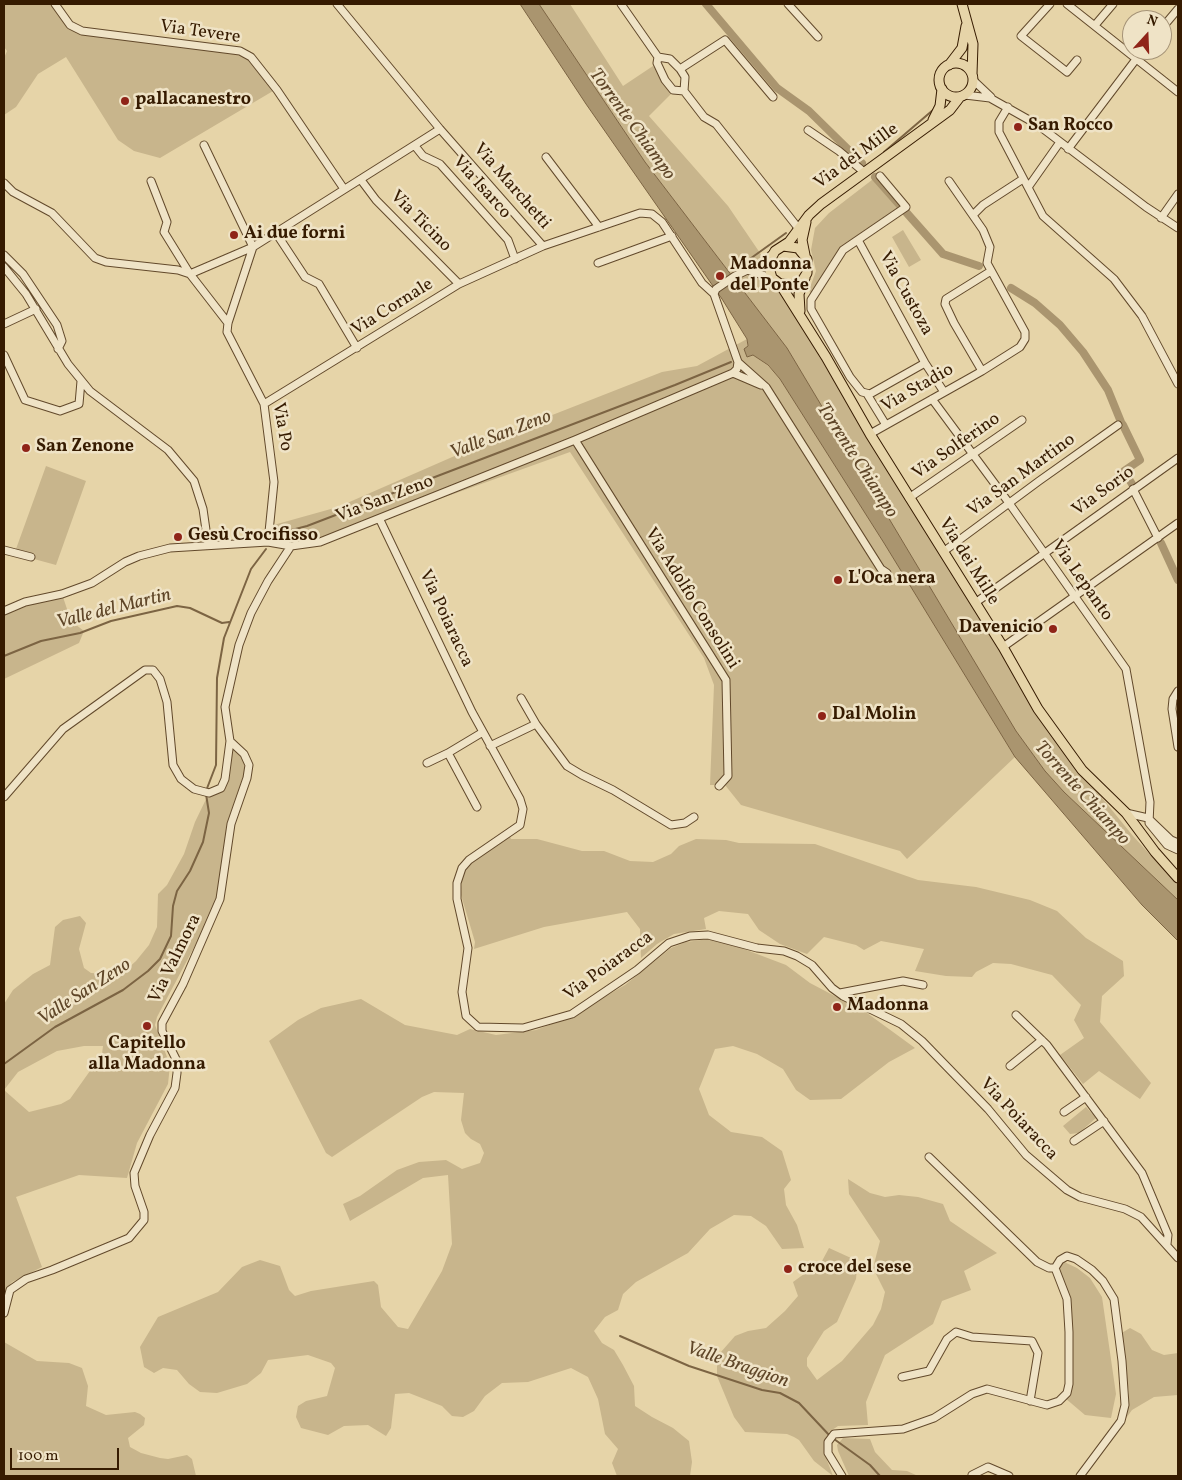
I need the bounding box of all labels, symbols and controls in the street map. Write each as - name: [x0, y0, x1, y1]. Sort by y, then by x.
- north arrow: [1122, 10, 1172, 60]
- text: N: [1144, 11, 1160, 32]
- street label: Via Tevere: [158, 17, 242, 49]
- water label: Torrente Chiampo: [583, 65, 679, 185]
- place label: pallacanestro: [135, 90, 251, 112]
- marker: pallacanestro: [119, 95, 131, 107]
- place label: San Rocco: [1028, 116, 1113, 138]
- street label: Via dei Mille: [811, 119, 903, 195]
- marker: San Rocco: [1012, 121, 1024, 133]
- street label: Via Marchetti: [468, 139, 554, 235]
- street label: Via Isarco: [447, 152, 515, 224]
- street label: Via Ticino: [385, 187, 455, 257]
- place label: Ai due forni: [244, 224, 345, 246]
- marker: Ai due forni: [228, 229, 240, 241]
- street label: Via Custoza: [873, 248, 937, 340]
- place label: Madonna del Ponte: [730, 255, 812, 298]
- marker: Madonna del Ponte: [714, 270, 726, 282]
- street label: Via Cornale: [348, 274, 438, 342]
- street label: Via Stadio: [878, 360, 958, 418]
- water label: Torrente Chiampo: [810, 399, 902, 523]
- street label: Via Po: [266, 401, 296, 453]
- water label: Valle San Zeno: [447, 406, 555, 466]
- street label: Via Solferino: [909, 409, 1005, 485]
- street label: Via San Martino: [964, 430, 1080, 522]
- place label: San Zenone: [36, 437, 134, 459]
- marker: San Zenone: [20, 442, 32, 454]
- street label: Via Sorio: [1069, 462, 1139, 522]
- street label: Via San Zeno: [333, 471, 437, 529]
- street label: Via dei Mille: [933, 514, 1003, 610]
- street label: Via Adolfo Consolini: [639, 525, 743, 673]
- place label: Gesù Crocifisso: [188, 526, 318, 548]
- marker: Gesù Crocifisso: [172, 531, 184, 543]
- street label: Via Lepanto: [1045, 536, 1117, 626]
- street label: Via Poiaracca: [413, 567, 477, 671]
- place label: L'Oca nera: [848, 569, 936, 591]
- marker: L'Oca nera: [832, 574, 844, 586]
- water label: Valle del Martin: [54, 585, 174, 635]
- place label: Davenicio: [959, 618, 1043, 640]
- marker: Davenicio: [1047, 623, 1059, 635]
- place label: Dal Molin: [832, 705, 916, 727]
- marker: Dal Molin: [816, 710, 828, 722]
- water label: Torrente Chiampo: [1028, 737, 1134, 851]
- street label: Via Valmora: [145, 911, 207, 1007]
- street label: Via Poiaracca: [560, 927, 658, 1007]
- water label: Valle San Zeno: [34, 954, 136, 1032]
- place label: Madonna: [847, 996, 929, 1018]
- marker: Madonna: [831, 1001, 843, 1013]
- marker: Capitello alla Madonna: [141, 1020, 153, 1032]
- place label: Capitello alla Madonna: [88, 1034, 206, 1076]
- street label: Via Poiaracca: [974, 1074, 1062, 1166]
- place label: croce del sese: [798, 1258, 911, 1280]
- marker: croce del sese: [782, 1263, 794, 1275]
- water label: Valle Braggion: [683, 1338, 791, 1394]
- scale bar: [12, 1438, 121, 1470]
- text: 100 m: [18, 1446, 58, 1467]

